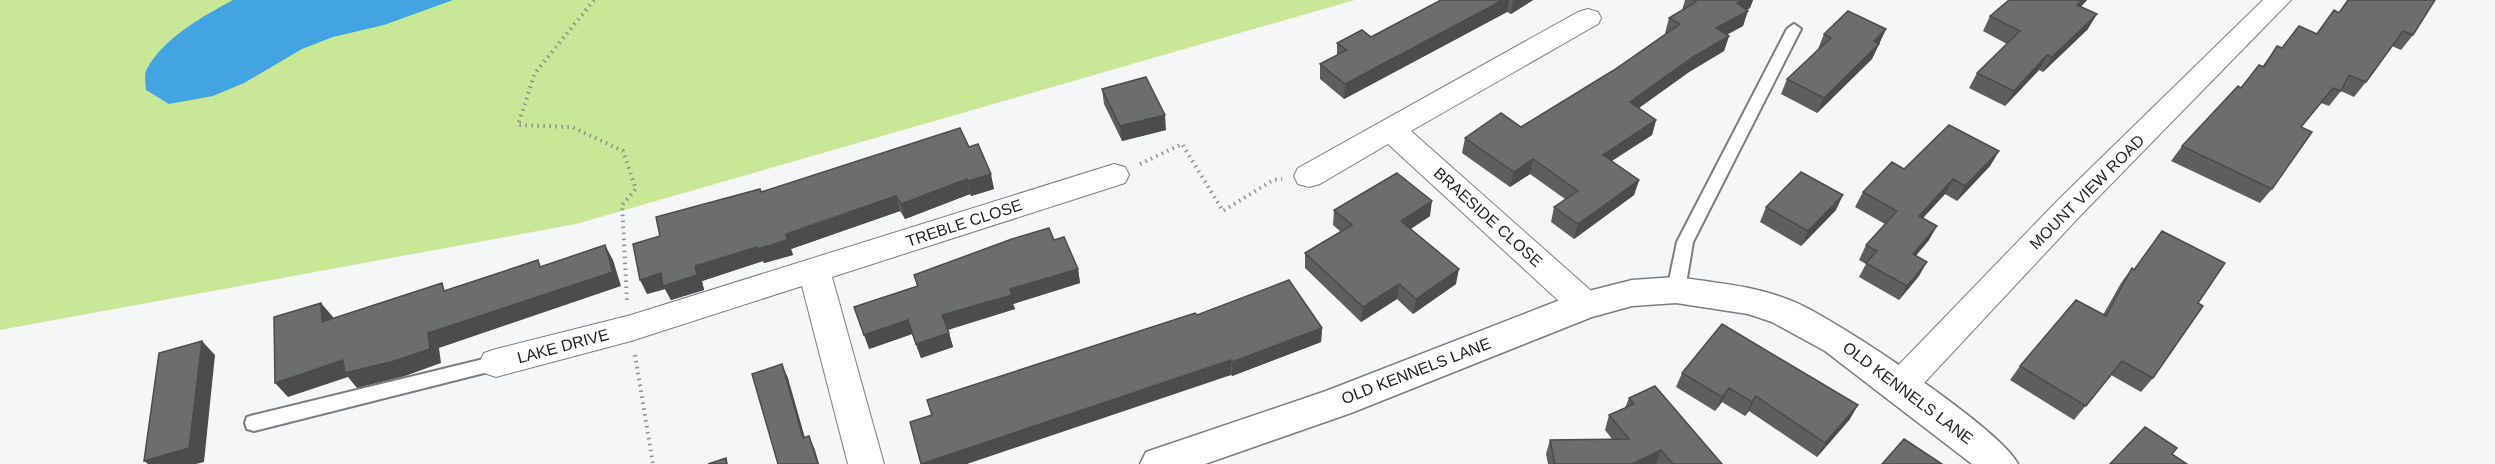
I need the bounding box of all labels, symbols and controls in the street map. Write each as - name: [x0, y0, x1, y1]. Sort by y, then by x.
- street label: MOUNT VIEW ROAD: [2026, 131, 2148, 253]
- street label: BRAESIDE CLOSE: [1430, 164, 1546, 270]
- street label: TREBLE CLOSE: [904, 196, 1024, 250]
- street label: LAKE DRIVE: [515, 326, 611, 366]
- street label: OLD KENNELS LANE: [1339, 335, 1493, 407]
- street label: OLD KENNELS LANE: [1840, 339, 1976, 447]

